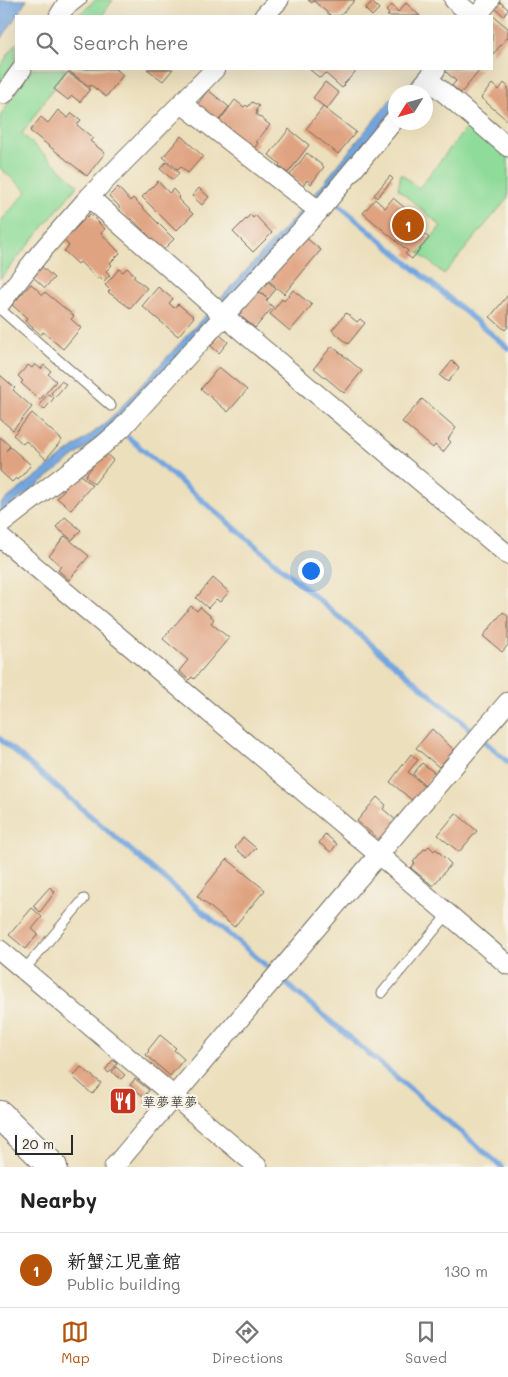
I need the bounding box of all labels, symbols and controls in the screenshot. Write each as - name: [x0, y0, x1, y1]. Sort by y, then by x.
- search box: [15, 15, 493, 70]
- icon: search: [33, 29, 61, 57]
- text: Search here: [73, 30, 189, 55]
- north arrow: [388, 85, 433, 130]
- pin: 1: [392, 206, 424, 244]
- your location: [298, 558, 324, 584]
- restaurant icon: 華夢華夢: [108, 1086, 138, 1116]
- place label: 華夢華夢: [142, 1092, 198, 1111]
- scale bar: [15, 1132, 72, 1155]
- text: 20 m: [22, 1134, 54, 1153]
- text: Nearby: [20, 1186, 97, 1213]
- text: 新蟹江児童館: [67, 1248, 181, 1273]
- text: 1: [32, 1260, 40, 1281]
- text: 130 m: [444, 1260, 488, 1281]
- text: Public building: [67, 1273, 180, 1294]
- tab: Map: [61, 1318, 90, 1367]
- tab: Directions: [212, 1318, 283, 1367]
- tab: Saved: [405, 1318, 447, 1367]

